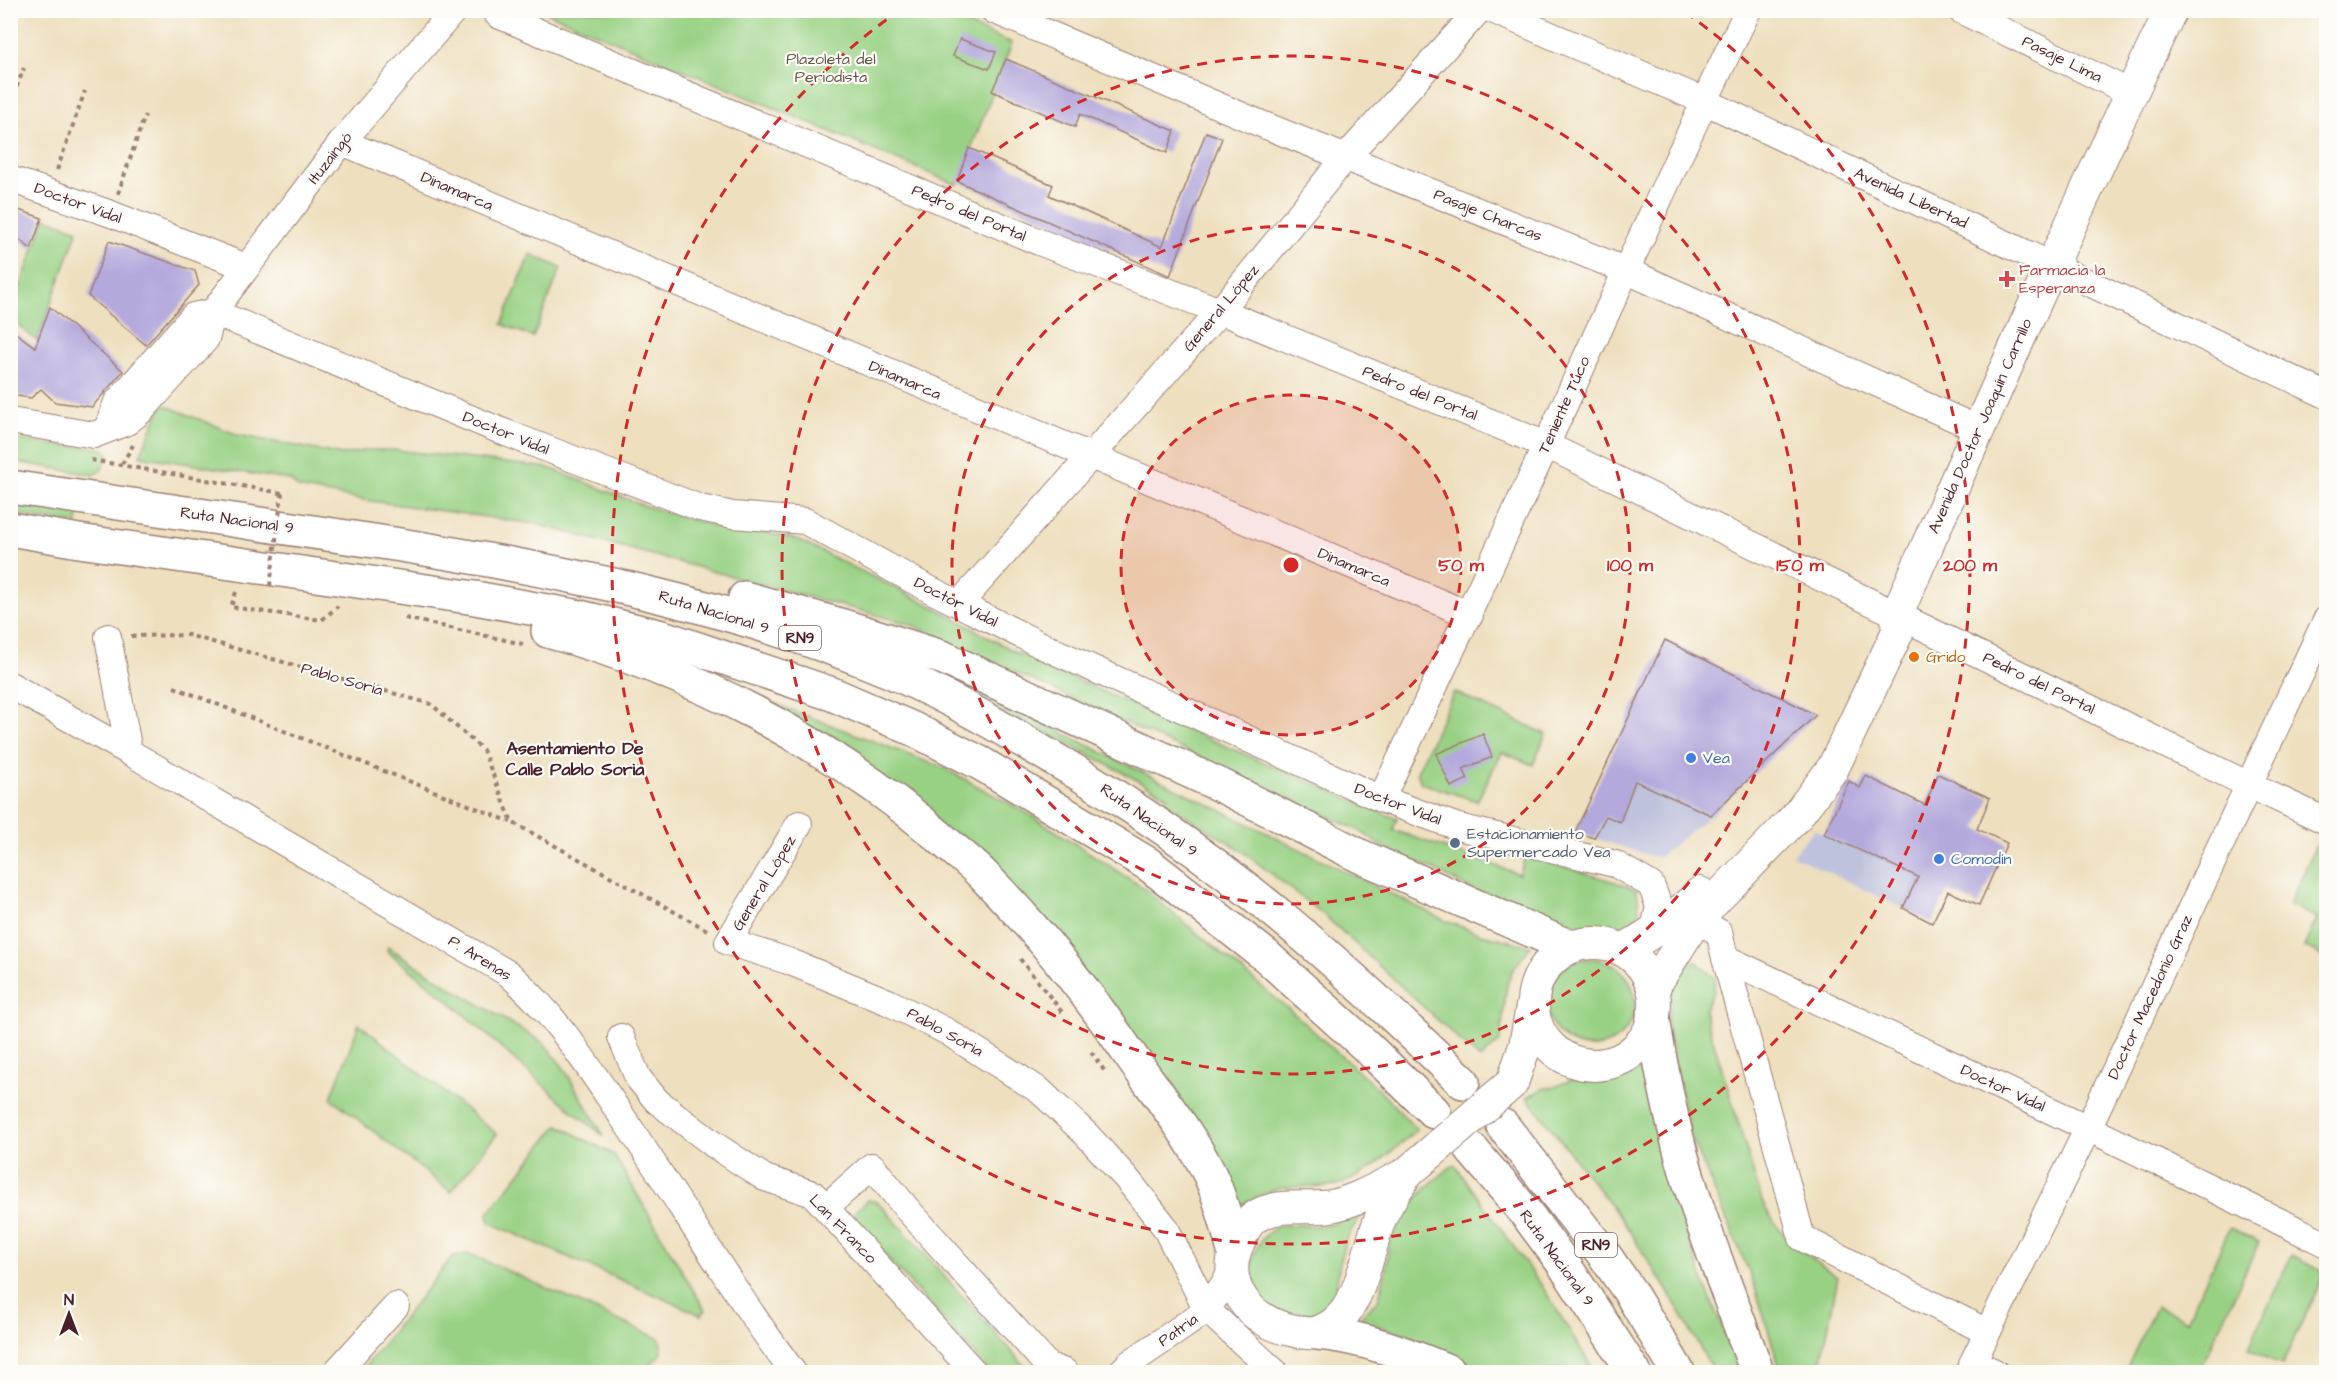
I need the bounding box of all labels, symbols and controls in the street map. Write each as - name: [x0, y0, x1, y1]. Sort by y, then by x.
- street label: Pasaje Lima: [2018, 30, 2106, 88]
- park label: Plazoleta del Periodista: [786, 48, 876, 88]
- street label: Ituzaingó: [303, 127, 358, 189]
- street label: Avenida Libertad: [1851, 162, 1971, 234]
- street label: Dinamarca: [417, 166, 497, 216]
- street label: Doctor Vidal: [31, 177, 125, 229]
- street label: Pedro del Portal: [908, 179, 1030, 247]
- street label: Pasaje Charcas: [1431, 183, 1545, 247]
- place label: Farmacia la Esperanza: [2019, 259, 2105, 299]
- street label: General López: [1178, 260, 1264, 356]
- marker: Farmacia la Esperanza: [2000, 272, 2014, 286]
- street label: Avenida Doctor Joaquín Carrillo: [1923, 315, 2037, 537]
- street label: Teniente Tuco: [1533, 353, 1595, 457]
- street label: Dinamarca: [865, 355, 945, 405]
- street label: Pedro del Portal: [1359, 360, 1481, 426]
- street label: Doctor Vidal: [459, 406, 553, 460]
- street label: Ruta Nacional 9: [179, 501, 295, 539]
- street label: Dinamarca: [1314, 542, 1394, 592]
- text: 50 m: [1438, 553, 1485, 578]
- text: 100 m: [1607, 553, 1654, 578]
- text: 150 m: [1776, 553, 1825, 578]
- text: 200 m: [1942, 553, 1998, 578]
- centre of rings: [1281, 555, 1301, 575]
- street label: Doctor Vidal: [910, 571, 1002, 633]
- street label: Ruta Nacional 9: [656, 585, 772, 639]
- road number: RN9: [779, 626, 821, 650]
- place label: Grido: [1926, 646, 1966, 668]
- street label: Pedro del Portal: [1979, 646, 2099, 720]
- marker: Grido: [1907, 650, 1921, 664]
- street label: Pablo Soria: [299, 657, 385, 701]
- district label: Asentamiento De Calle Pablo Soria: [506, 736, 645, 782]
- place label: Vea: [1703, 747, 1730, 769]
- marker: Vea: [1684, 751, 1698, 765]
- street label: Doctor Vidal: [1351, 777, 1445, 831]
- street label: Ruta Nacional 9: [1096, 778, 1202, 862]
- place label: Estacionamiento Supermercado Vea: [1467, 823, 1610, 863]
- street label: General López: [727, 831, 801, 935]
- marker: Estacionamiento Supermercado Vea: [1448, 836, 1462, 850]
- place label: Comodín: [1951, 848, 2011, 870]
- marker: Comodín: [1932, 852, 1946, 866]
- street label: Doctor Macedonio Graz: [2102, 911, 2198, 1083]
- street label: P. Arenas: [444, 930, 516, 986]
- street label: Pablo Soria: [903, 1002, 987, 1062]
- street label: Doctor Vidal: [1957, 1059, 2049, 1117]
- street label: Lan Franco: [804, 1189, 882, 1269]
- street label: Ruta Nacional 9: [1514, 1205, 1600, 1311]
- road number: RN9: [1575, 1233, 1617, 1257]
- north arrow: [39, 1284, 99, 1344]
- text: N: [64, 1289, 74, 1311]
- street label: Patria: [1154, 1308, 1202, 1352]

